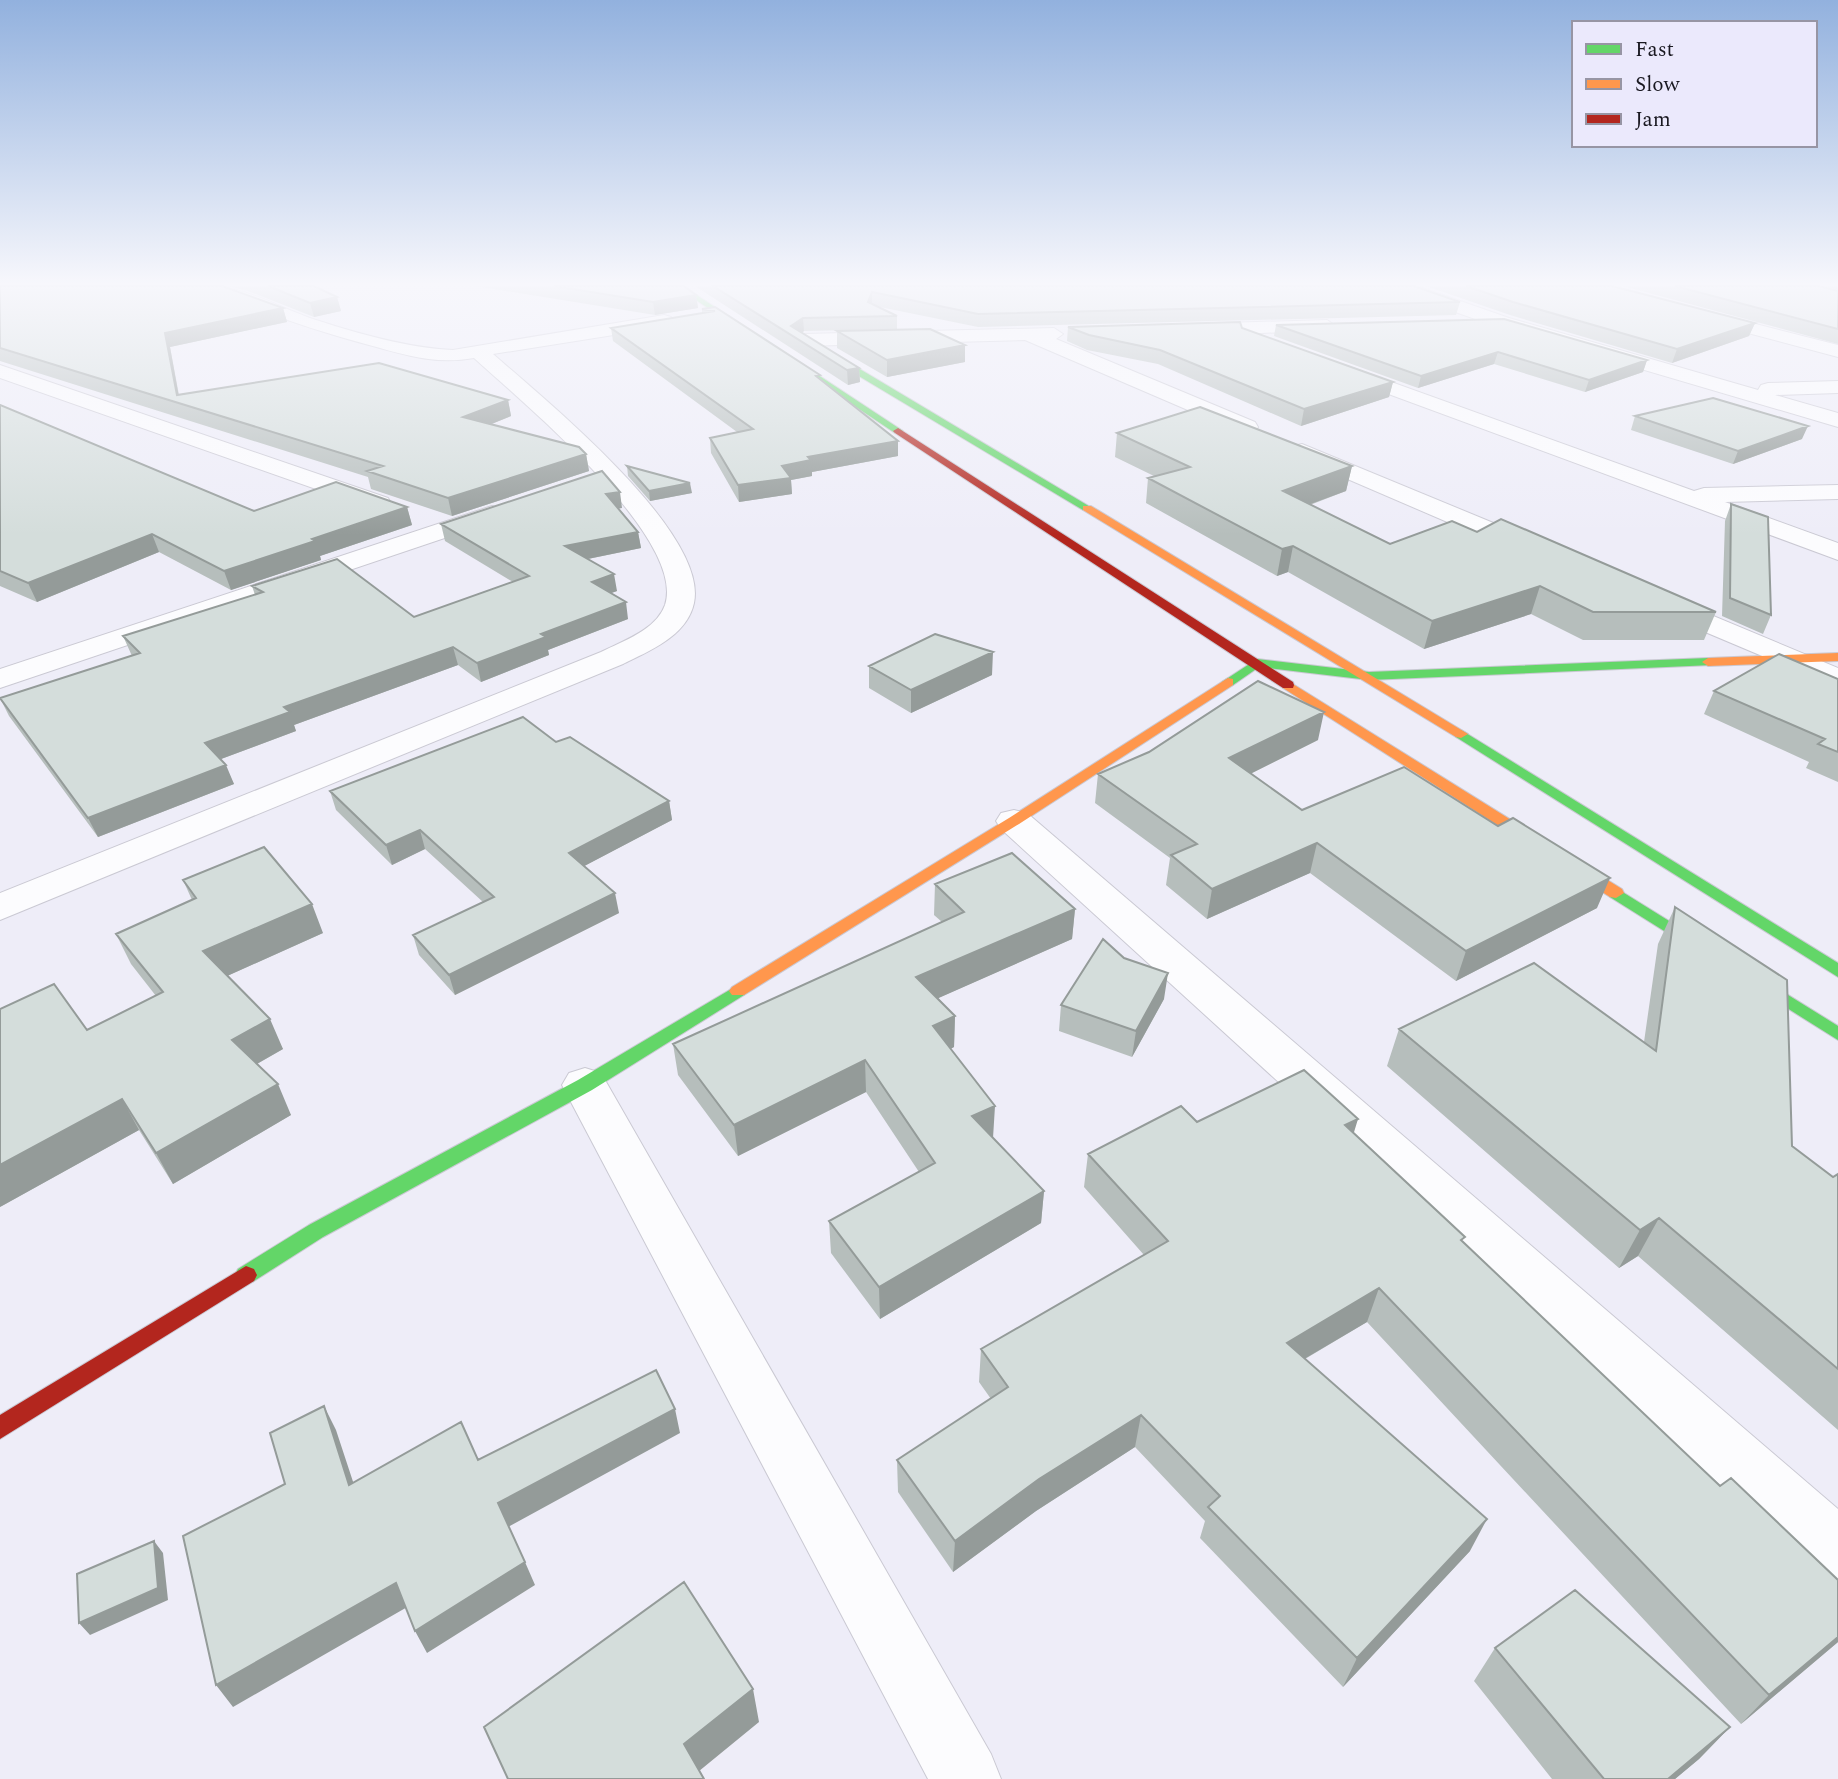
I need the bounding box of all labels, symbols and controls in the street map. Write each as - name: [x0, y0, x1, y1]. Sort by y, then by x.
- legend: [1572, 21, 1817, 147]
- text: Fast: [1635, 34, 1674, 66]
- text: Slow: [1635, 69, 1681, 101]
- text: Jam: [1635, 104, 1671, 136]

